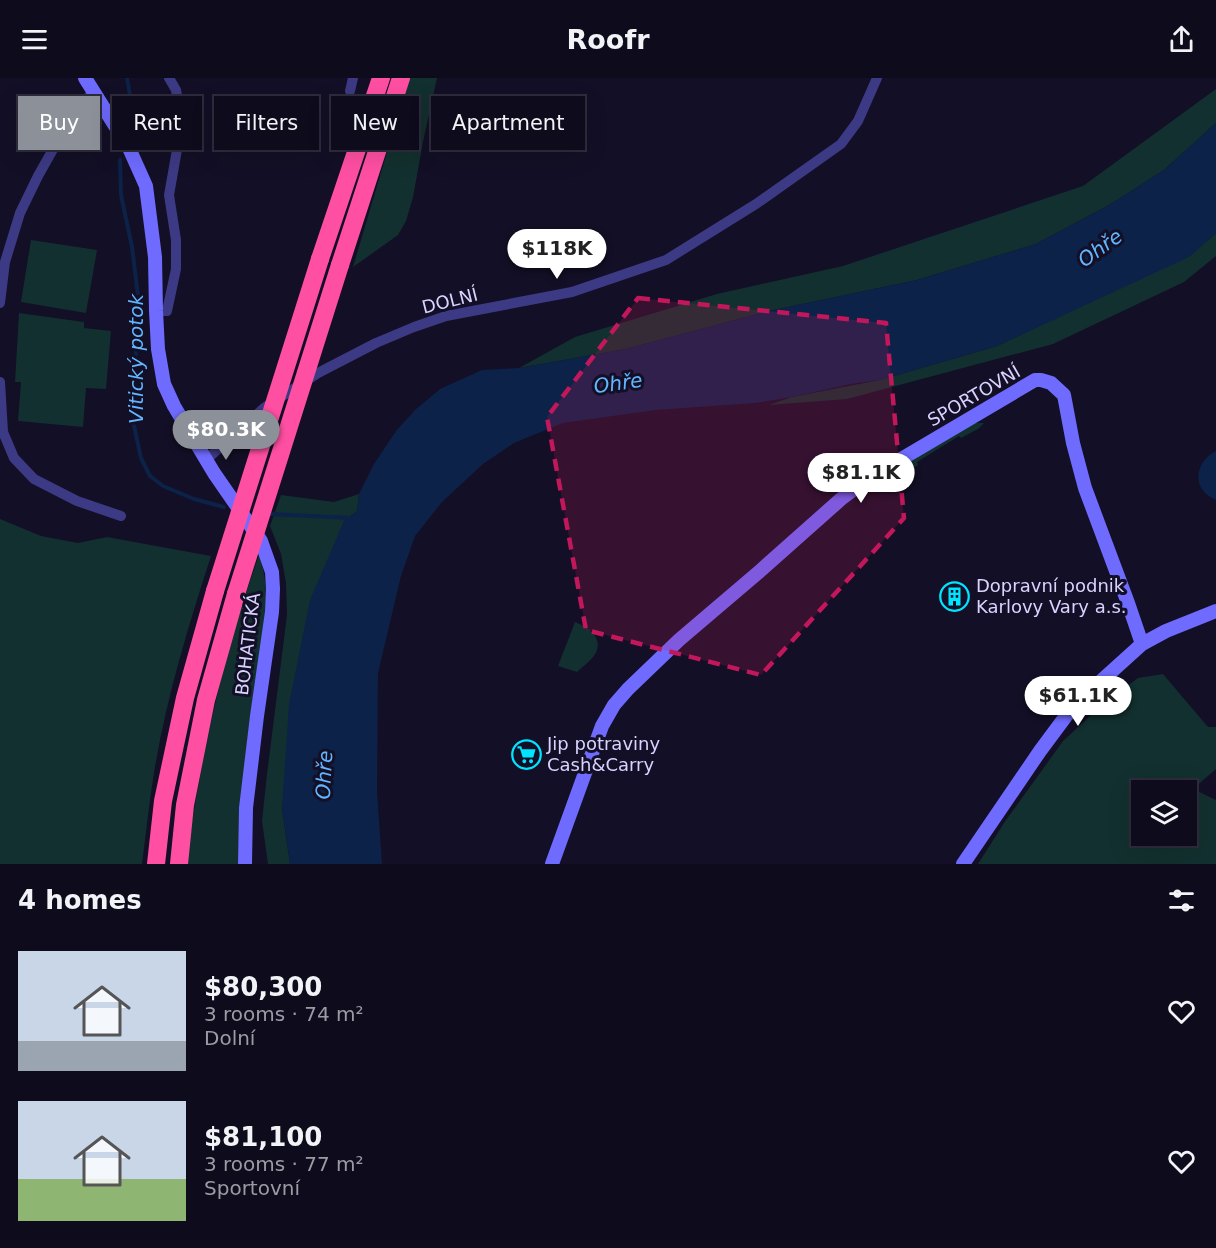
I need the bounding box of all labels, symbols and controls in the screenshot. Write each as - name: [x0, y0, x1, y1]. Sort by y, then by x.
- icon: menu: [18, 23, 51, 56]
- icon: share: [1165, 23, 1198, 56]
- text: Roofr: [567, 24, 649, 55]
- chip: Buy: [18, 96, 100, 150]
- chip: Rent: [112, 96, 202, 150]
- chip: Filters: [214, 96, 319, 150]
- chip: New: [331, 96, 419, 150]
- chip: Apartment: [431, 96, 585, 150]
- water label: Ohře: [1073, 224, 1127, 272]
- pin: $118K: [515, 229, 599, 280]
- text: $118K: [521, 236, 593, 260]
- street label: DOLNÍ: [420, 283, 480, 318]
- water label: Vitický potok: [124, 293, 148, 424]
- street label: SPORTOVNÍ: [924, 361, 1024, 431]
- water label: Ohře: [592, 368, 644, 398]
- pin: $80.3K: [177, 410, 275, 461]
- text: $80.3K: [187, 417, 265, 441]
- pin: $81.1K: [812, 453, 910, 504]
- text: $81.1K: [822, 460, 900, 484]
- place label: Dopravní podnik Karlovy Vary a.s.: [976, 575, 1127, 617]
- building icon: Dopravní podnik Karlovy Vary a.s.: [939, 580, 971, 612]
- street label: BOHATICKÁ: [231, 591, 264, 696]
- pin: $61.1K: [1029, 676, 1127, 727]
- text: $61.1K: [1039, 683, 1117, 707]
- place label: Jip potraviny Cash&Carry: [546, 733, 660, 775]
- supermarket icon: Jip potraviny Cash&Carry: [510, 738, 542, 770]
- water label: Ohře: [311, 750, 337, 800]
- map controls: [1131, 780, 1197, 846]
- button: layers: [1131, 780, 1197, 846]
- icon: filters: [1165, 884, 1198, 917]
- text: 4 homes: [18, 885, 142, 915]
- text: $80,300: [204, 972, 322, 1002]
- icon: home: [66, 975, 138, 1047]
- icon: heart: [1165, 995, 1198, 1028]
- text: 3 rooms · 74 m²: [204, 1002, 364, 1026]
- text: Dolní: [204, 1026, 255, 1050]
- text: $81,100: [204, 1122, 322, 1152]
- icon: home: [66, 1125, 138, 1197]
- icon: heart: [1165, 1145, 1198, 1178]
- text: 3 rooms · 77 m²: [204, 1152, 364, 1176]
- text: Sportovní: [204, 1176, 300, 1200]

